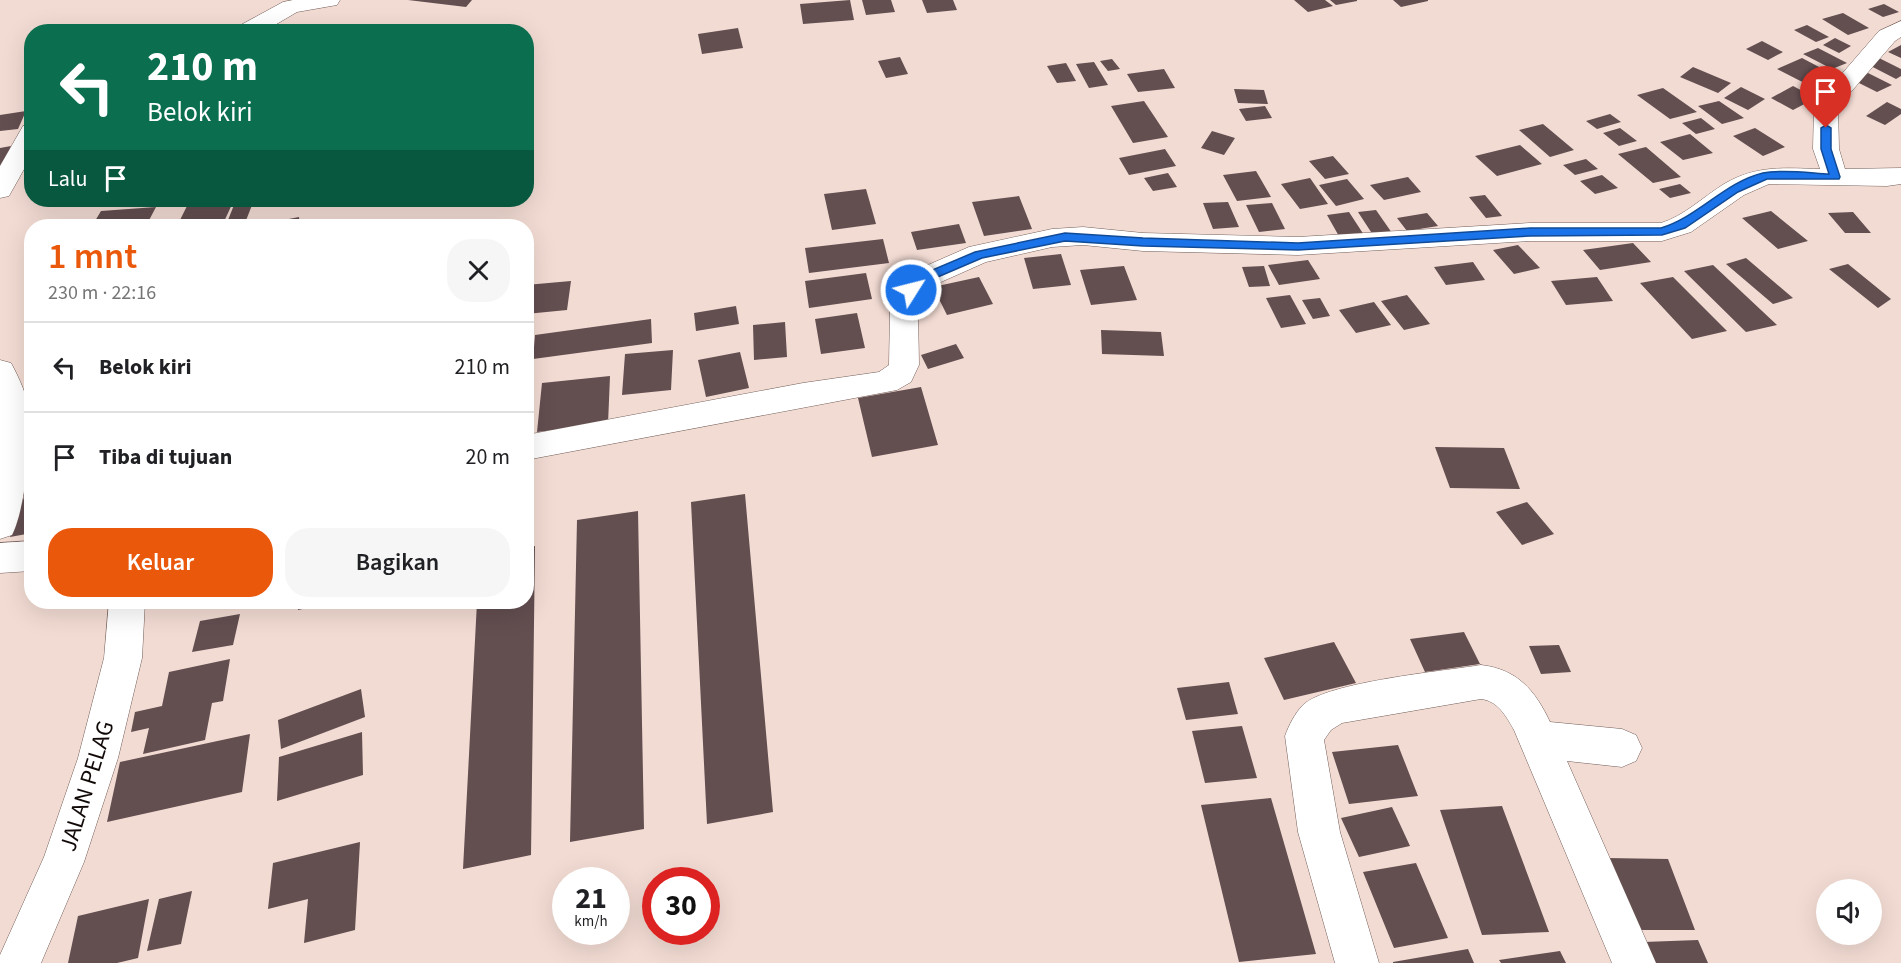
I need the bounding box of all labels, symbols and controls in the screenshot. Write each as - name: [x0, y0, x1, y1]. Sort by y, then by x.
- text: 210 m: [147, 37, 258, 97]
- icon: left: [48, 48, 126, 126]
- pin: [1800, 66, 1851, 128]
- icon: arrive: [1809, 75, 1842, 108]
- text: Belok kiri: [147, 93, 253, 132]
- icon: arrive: [99, 162, 132, 195]
- text: Lalu: [48, 163, 87, 195]
- text: 1 mnt: [48, 231, 137, 282]
- button: close: [447, 239, 510, 302]
- position arrow: [879, 258, 943, 322]
- text: 230 m · 22:16: [48, 279, 156, 307]
- icon: left: [48, 351, 81, 384]
- text: Belok kiri: [99, 351, 192, 383]
- text: 210 m: [455, 351, 510, 383]
- icon: arrive: [48, 441, 81, 474]
- text: Tiba di tujuan: [99, 441, 232, 473]
- text: 20 m: [465, 441, 510, 473]
- button: Keluar: [48, 528, 273, 597]
- button: Bagikan: [285, 528, 510, 597]
- street label: JALAN PELAG: [51, 716, 123, 856]
- speed limit sign: 30: [642, 867, 720, 945]
- text: 21: [575, 877, 607, 920]
- map controls: [1816, 879, 1882, 945]
- button: sound: [1816, 879, 1882, 945]
- text: km/h: [574, 911, 608, 932]

